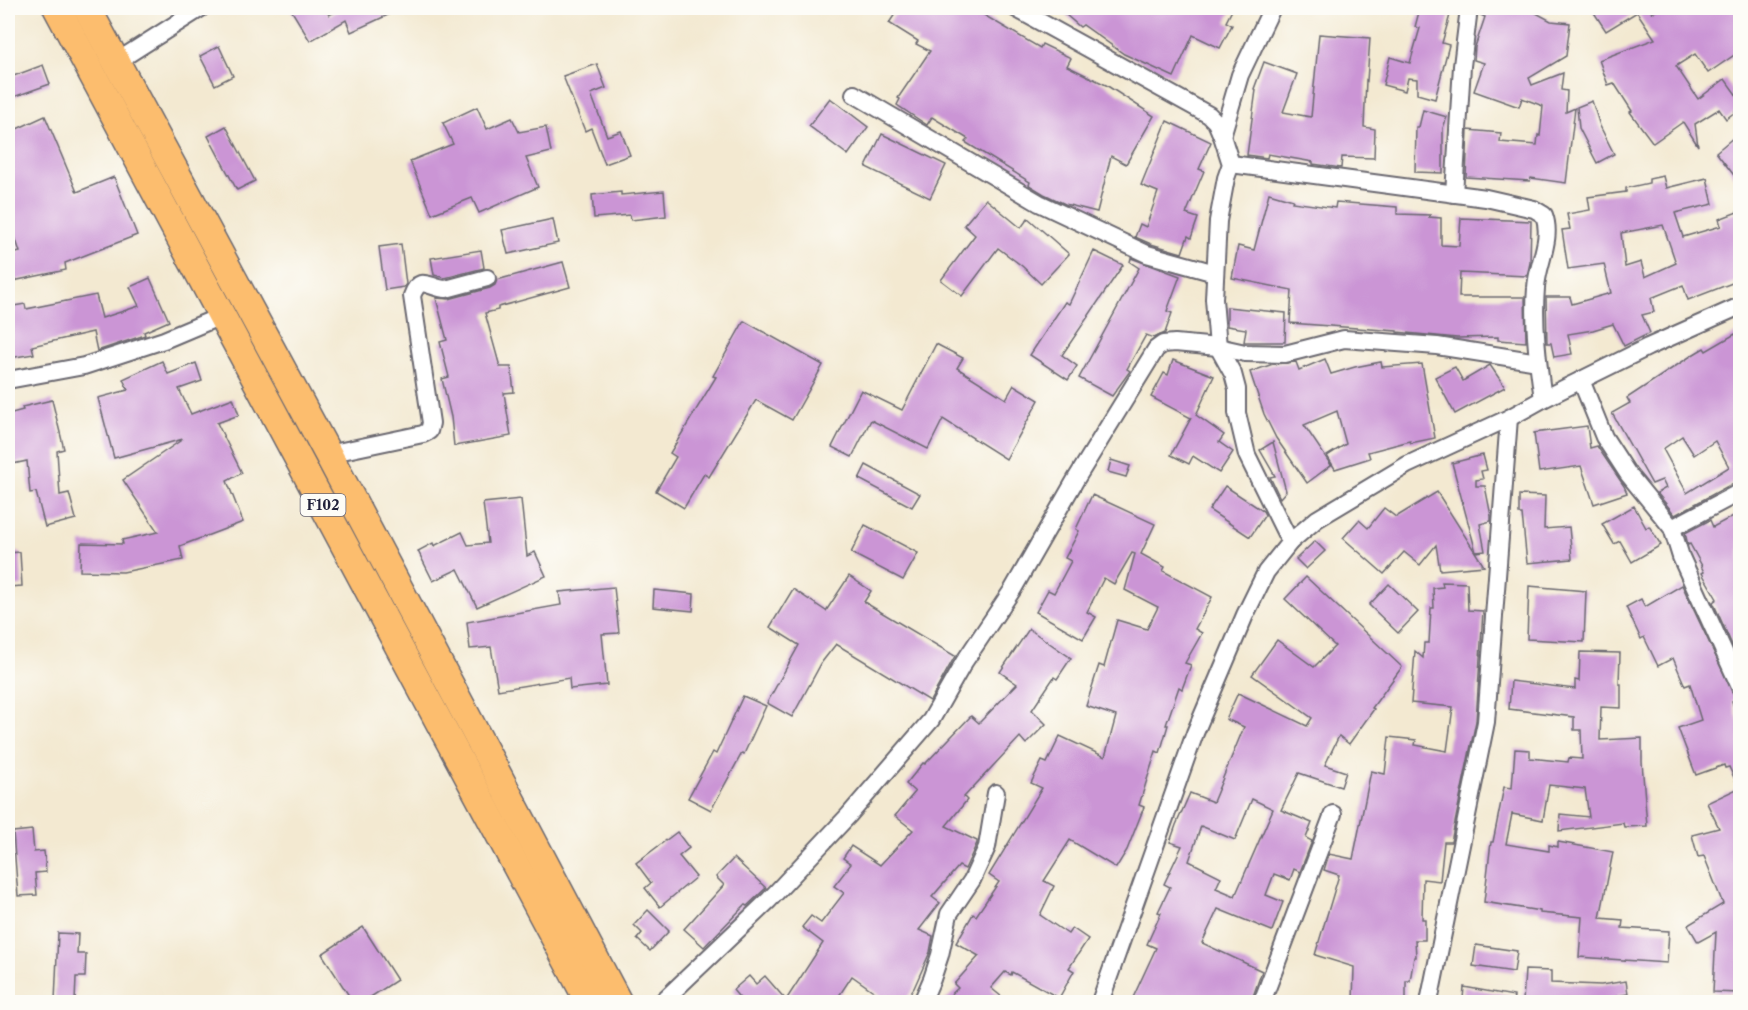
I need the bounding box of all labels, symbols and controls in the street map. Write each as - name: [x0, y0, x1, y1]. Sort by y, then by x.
- road number: F102: [300, 494, 346, 516]

